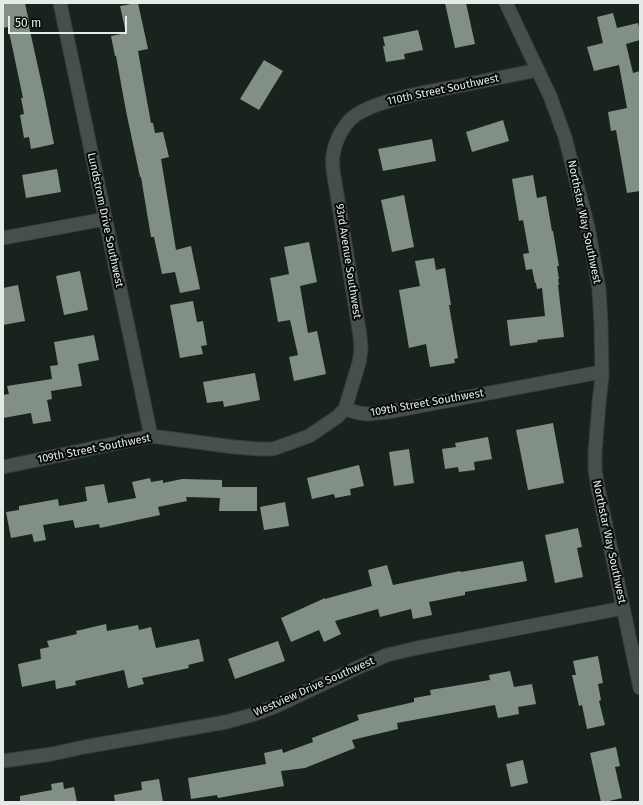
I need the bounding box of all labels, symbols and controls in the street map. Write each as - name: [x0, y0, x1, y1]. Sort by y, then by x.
- scale bar: [10, 8, 129, 34]
- text: 50 m: [15, 16, 41, 30]
- street label: 110th Street Southwest: [386, 72, 500, 108]
- street label: Lundstrom Drive Southwest: [84, 151, 126, 289]
- street label: Northstar Way Southwest: [564, 159, 604, 285]
- street label: 93rd Avenue Southwest: [332, 203, 364, 319]
- street label: 109th Street Southwest: [369, 387, 485, 419]
- street label: 109th Street Southwest: [36, 432, 152, 466]
- street label: Northstar Way Southwest: [589, 479, 629, 605]
- street label: Westview Drive Southwest: [252, 654, 376, 720]

